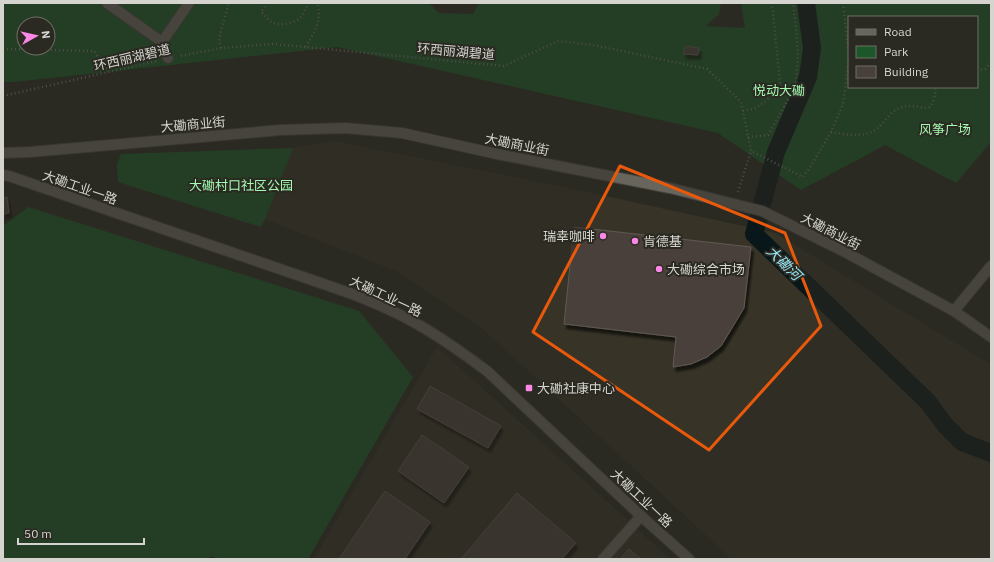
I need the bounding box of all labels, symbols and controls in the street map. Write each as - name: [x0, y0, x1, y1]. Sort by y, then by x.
- north arrow: [16, 16, 56, 56]
- legend: [848, 16, 978, 88]
- text: Road: [884, 24, 912, 39]
- text: N: [38, 30, 53, 40]
- street label: 环西丽湖碧道: [92, 40, 172, 75]
- street label: 环西丽湖碧道: [416, 40, 496, 63]
- text: Park: [884, 44, 909, 59]
- text: Building: [884, 64, 929, 79]
- park label: 悦动大磡: [753, 82, 805, 99]
- street label: 大磡商业街: [160, 113, 226, 136]
- park label: 风筝广场: [919, 121, 971, 138]
- street label: 大磡商业街: [483, 130, 550, 159]
- street label: 大磡工业一路: [40, 167, 119, 208]
- park label: 大磡村口社区公园: [189, 177, 293, 194]
- street label: 大磡商业街: [798, 209, 864, 254]
- place label: 瑞幸咖啡: [543, 228, 595, 245]
- marker: 瑞幸咖啡: [598, 231, 608, 241]
- place label: 肯德基: [643, 233, 682, 250]
- marker: 肯德基: [630, 236, 640, 246]
- water label: 大磡河: [763, 242, 808, 286]
- place label: 大磡综合市场: [667, 261, 745, 278]
- marker: 大磡综合市场: [654, 264, 664, 274]
- street label: 大磡工业一路: [347, 272, 425, 321]
- place label: 大磡社康中心: [537, 380, 615, 397]
- marker: 大磡社康中心: [524, 383, 534, 393]
- street label: 大磡工业一路: [607, 466, 676, 531]
- scale bar: [18, 520, 144, 546]
- text: 50 m: [24, 526, 52, 541]

